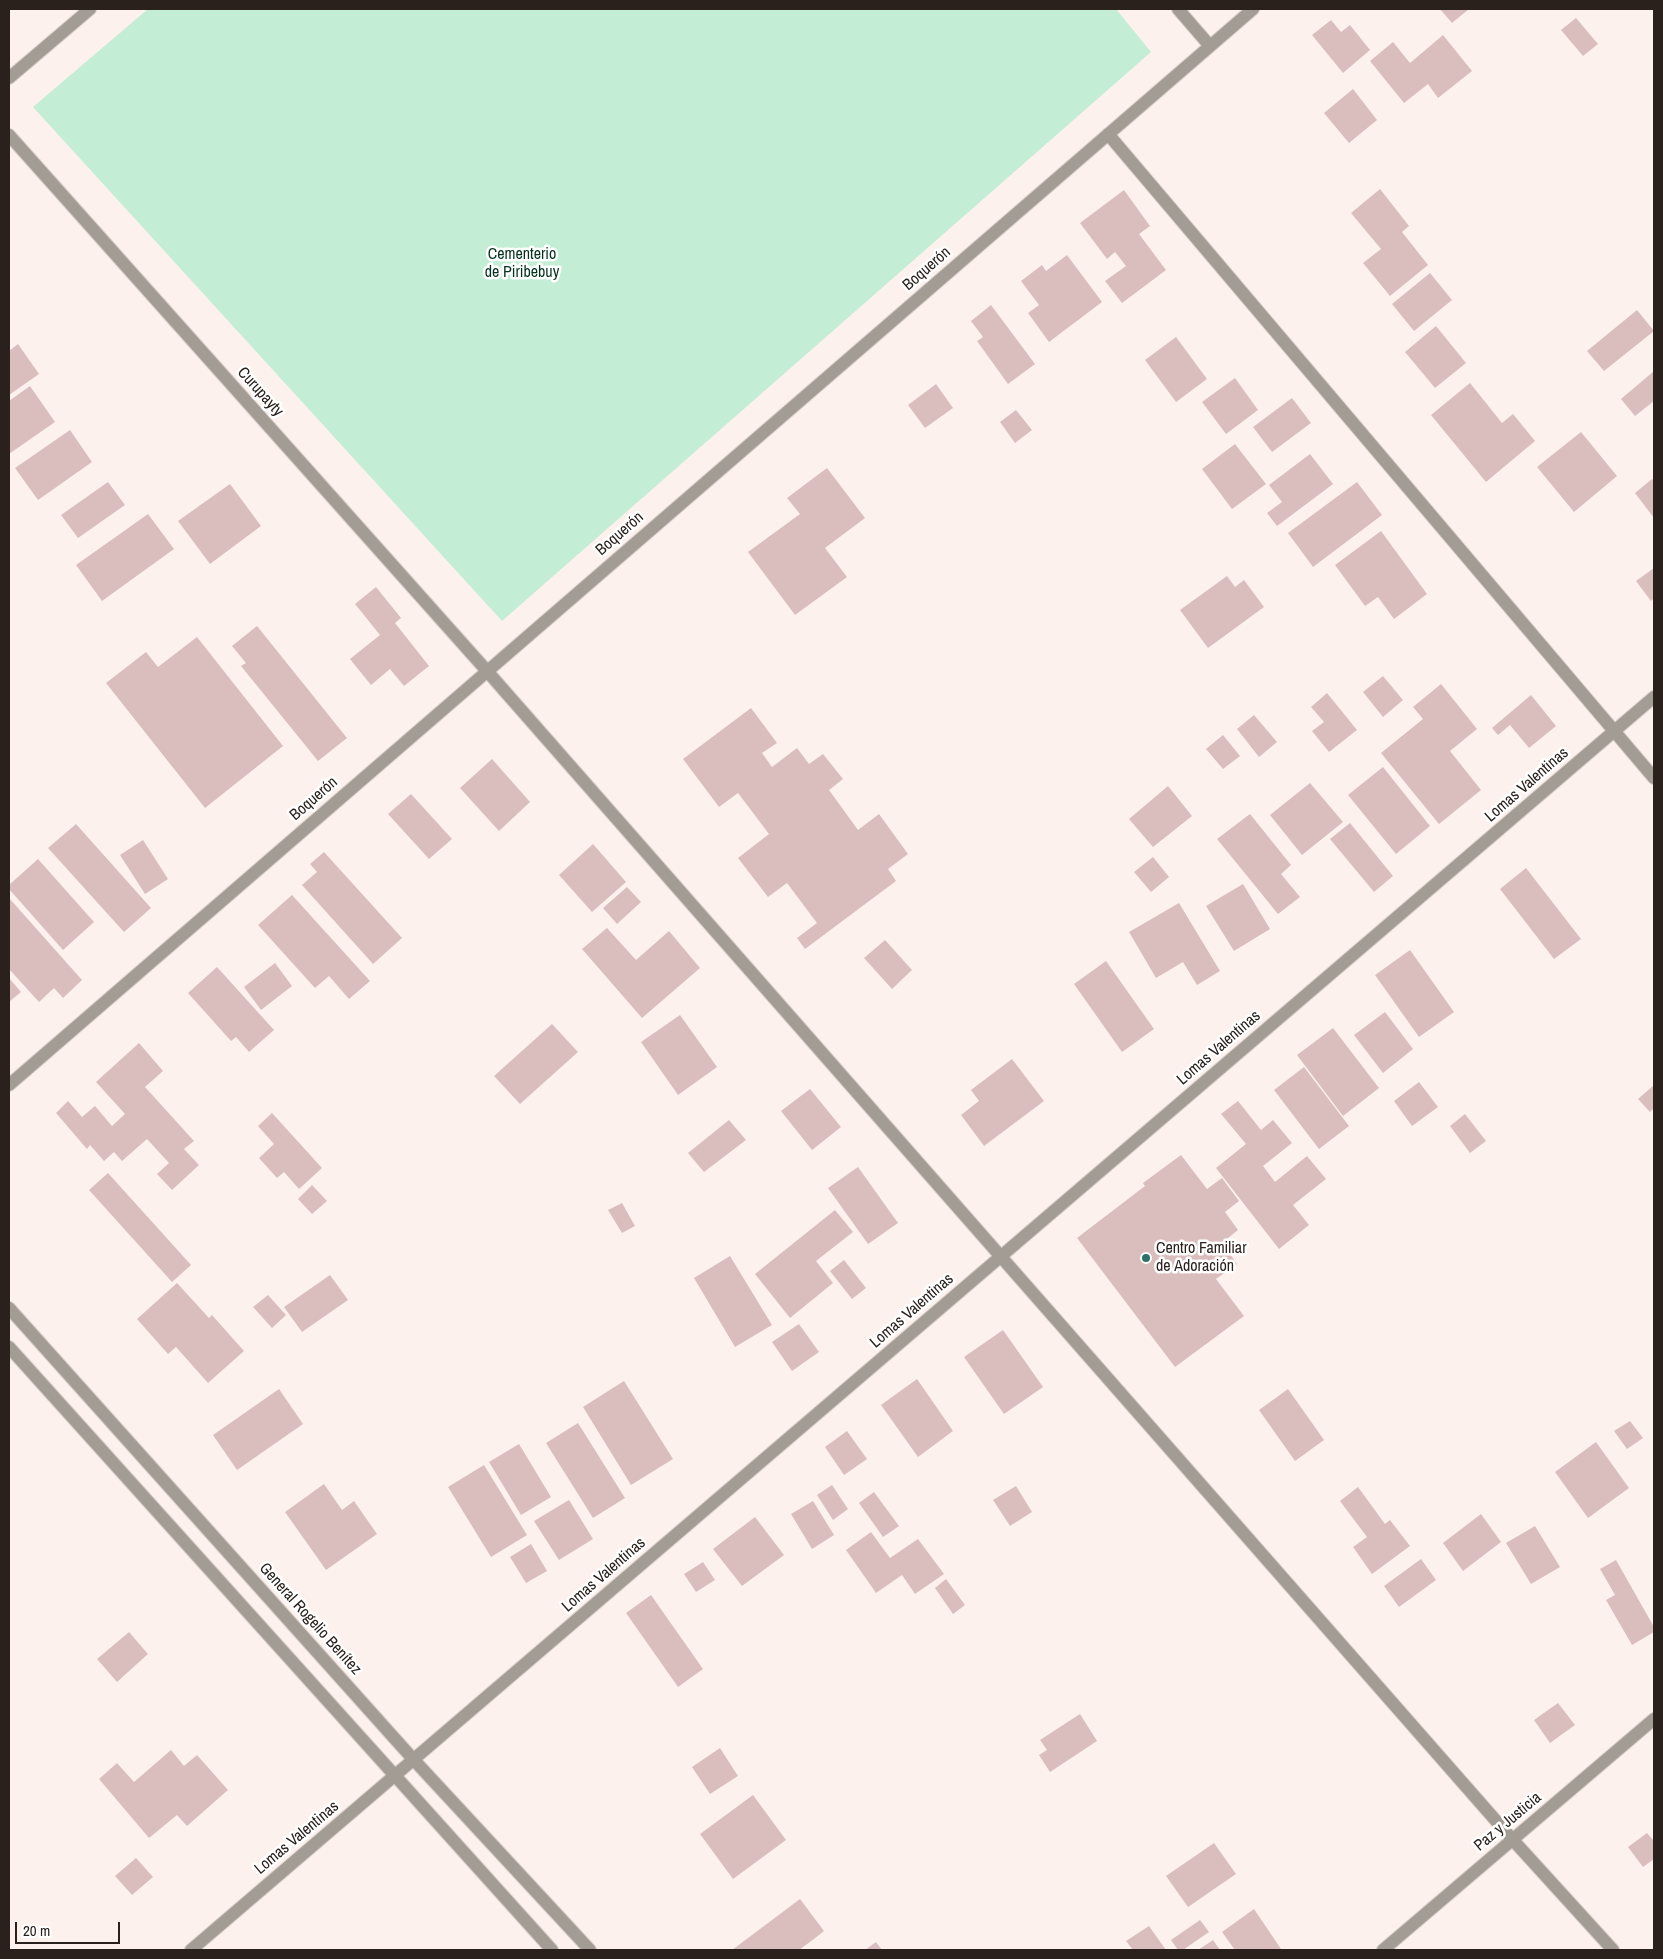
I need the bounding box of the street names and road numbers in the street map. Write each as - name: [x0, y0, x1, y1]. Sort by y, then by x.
- street label: Boquerón: [899, 243, 955, 295]
- street label: Curupayty: [233, 363, 287, 421]
- street label: Boquerón: [592, 508, 648, 560]
- street label: Lomas Valentinas: [1481, 744, 1573, 826]
- street label: Boquerón: [286, 773, 342, 825]
- street label: Lomas Valentinas: [1173, 1007, 1265, 1089]
- street label: Lomas Valentinas: [866, 1270, 958, 1352]
- street label: Lomas Valentinas: [558, 1534, 650, 1616]
- street label: General Rogelio Benítez: [255, 1559, 365, 1679]
- street label: Paz y Justicia: [1471, 1788, 1545, 1856]
- street label: Lomas Valentinas: [251, 1797, 343, 1879]

